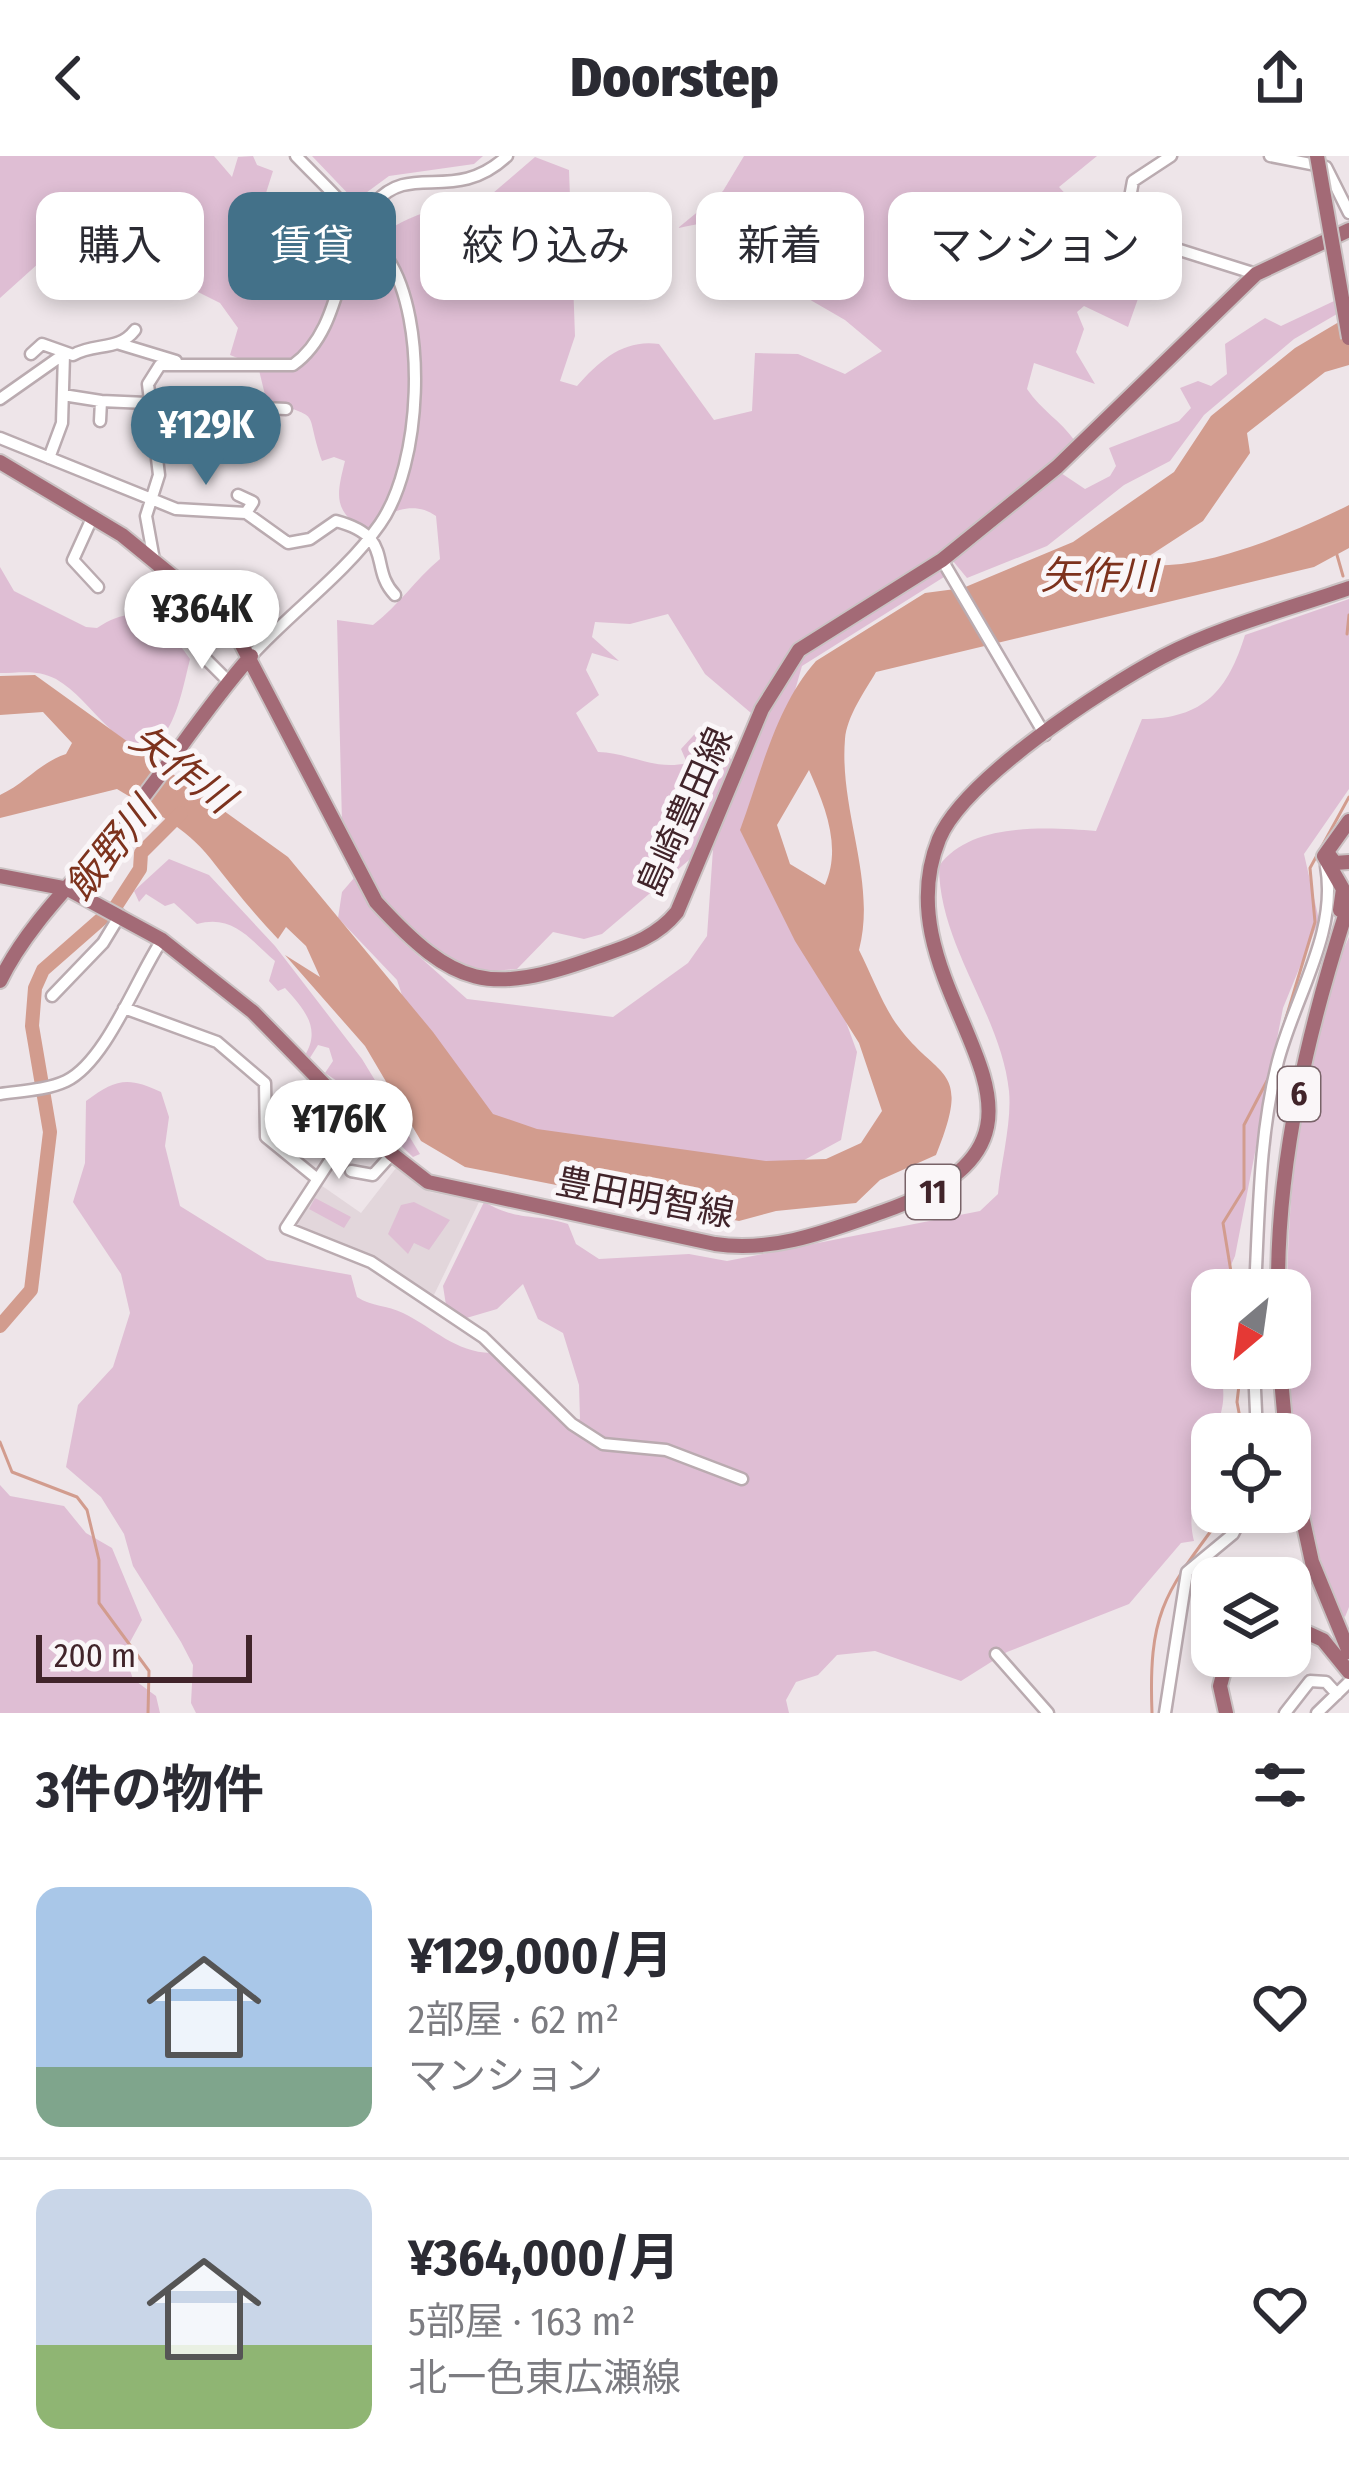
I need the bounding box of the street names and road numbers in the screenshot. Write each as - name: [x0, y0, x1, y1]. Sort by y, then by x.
- street label: 島崎豊田線: [628, 721, 742, 903]
- road number: 6: [1278, 1067, 1320, 1121]
- street label: 豊田明智線: [552, 1159, 738, 1237]
- road number: 11: [906, 1165, 960, 1219]

